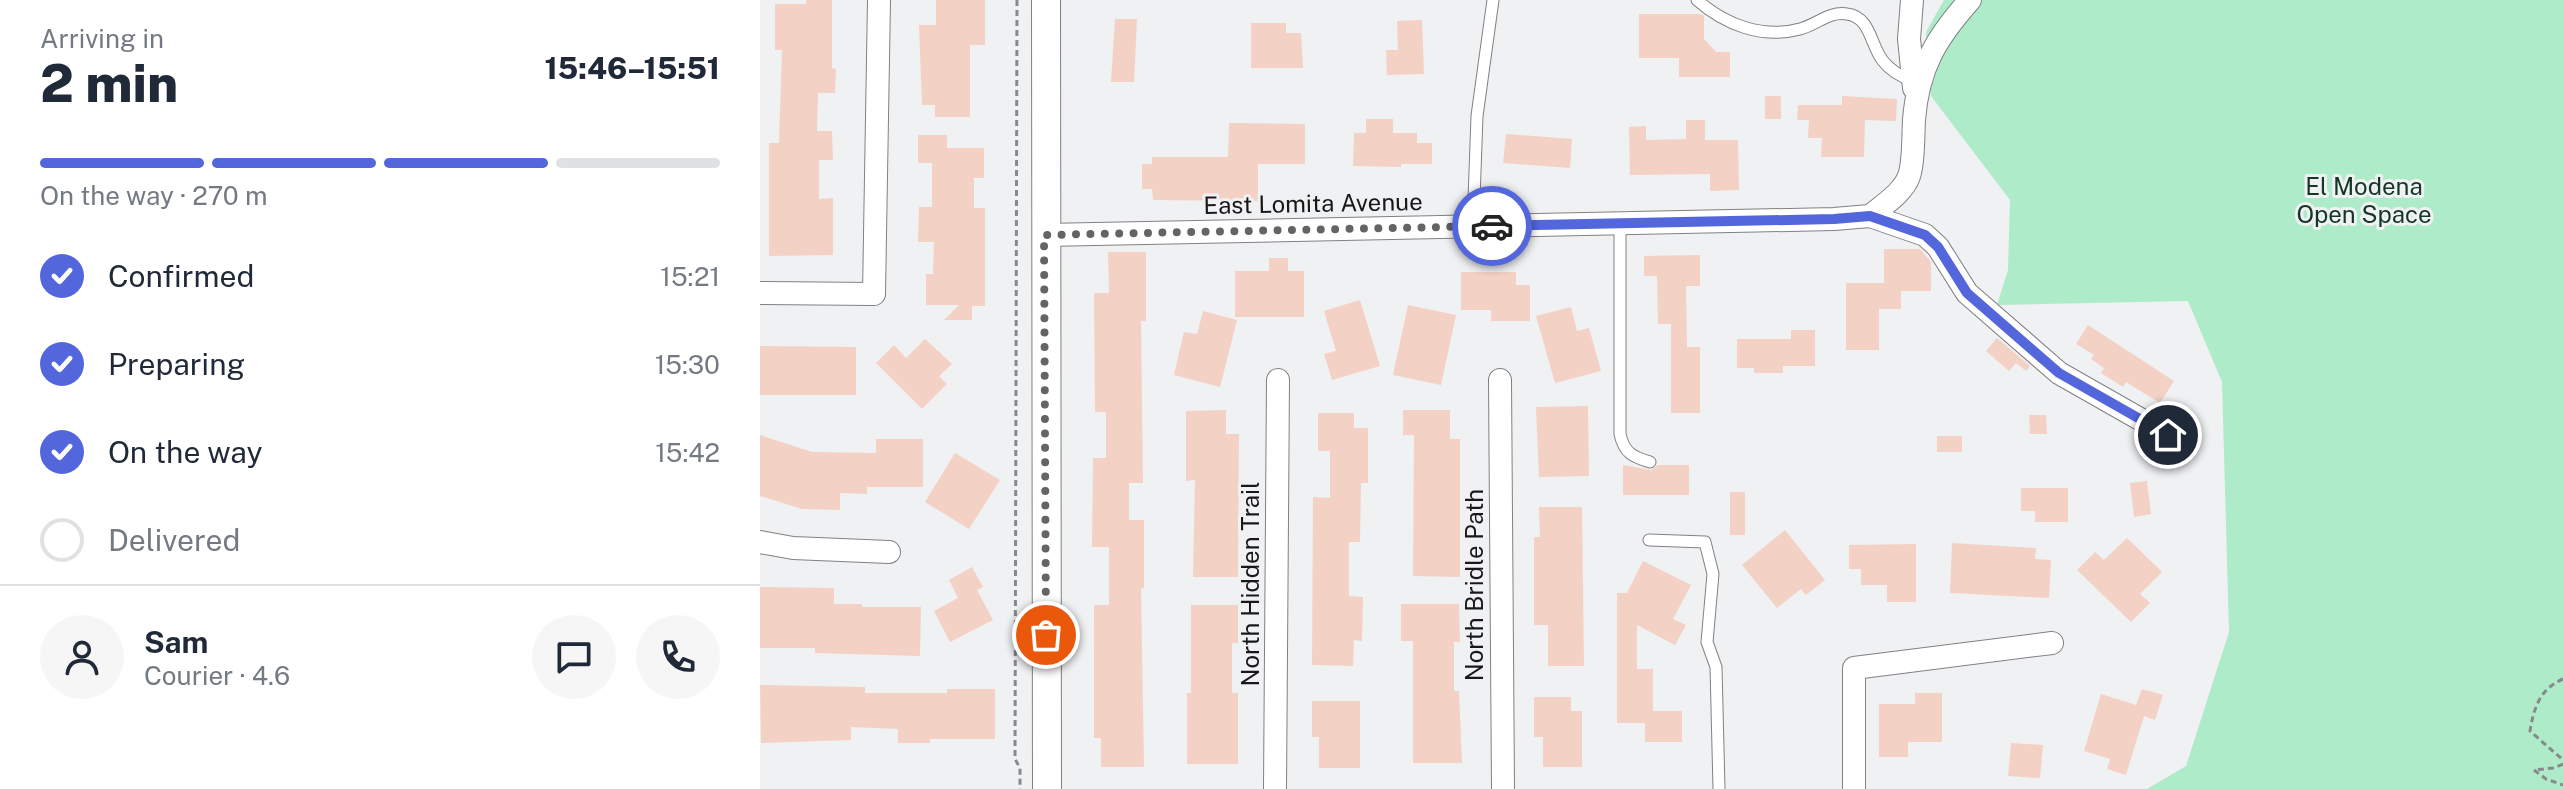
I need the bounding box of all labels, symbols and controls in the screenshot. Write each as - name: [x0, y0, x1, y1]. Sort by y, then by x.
- text: Arriving in: [40, 23, 164, 54]
- text: 15:46–15:51: [544, 50, 720, 86]
- text: 2 min: [40, 53, 178, 114]
- park label: El Modena Open Space: [2296, 172, 2432, 228]
- text: On the way · 270 m: [40, 180, 268, 211]
- courier: [1452, 186, 1532, 266]
- street label: East Lomita Avenue: [1203, 187, 1423, 219]
- icon: car: [1470, 204, 1514, 248]
- icon: check: [40, 254, 84, 298]
- text: Confirmed: [108, 258, 254, 294]
- text: 15:21: [660, 261, 720, 292]
- icon: check: [40, 342, 84, 386]
- text: Preparing: [108, 346, 245, 382]
- text: 15:30: [655, 349, 720, 380]
- pin: [2134, 401, 2202, 469]
- icon: home: [2146, 413, 2190, 457]
- icon: check: [40, 430, 84, 474]
- text: On the way: [108, 434, 262, 470]
- text: 15:42: [655, 437, 720, 468]
- street label: North Hidden Trail: [1236, 482, 1264, 686]
- street label: North Bridle Path: [1460, 489, 1488, 681]
- text: Delivered: [108, 522, 240, 558]
- pin: [1012, 601, 1080, 669]
- icon: bag: [1024, 613, 1068, 657]
- button: person: [40, 615, 124, 699]
- button: chat: [532, 615, 616, 699]
- button: phone: [636, 615, 720, 699]
- text: Sam: [144, 624, 208, 660]
- text: Courier · 4.6: [144, 660, 290, 691]

